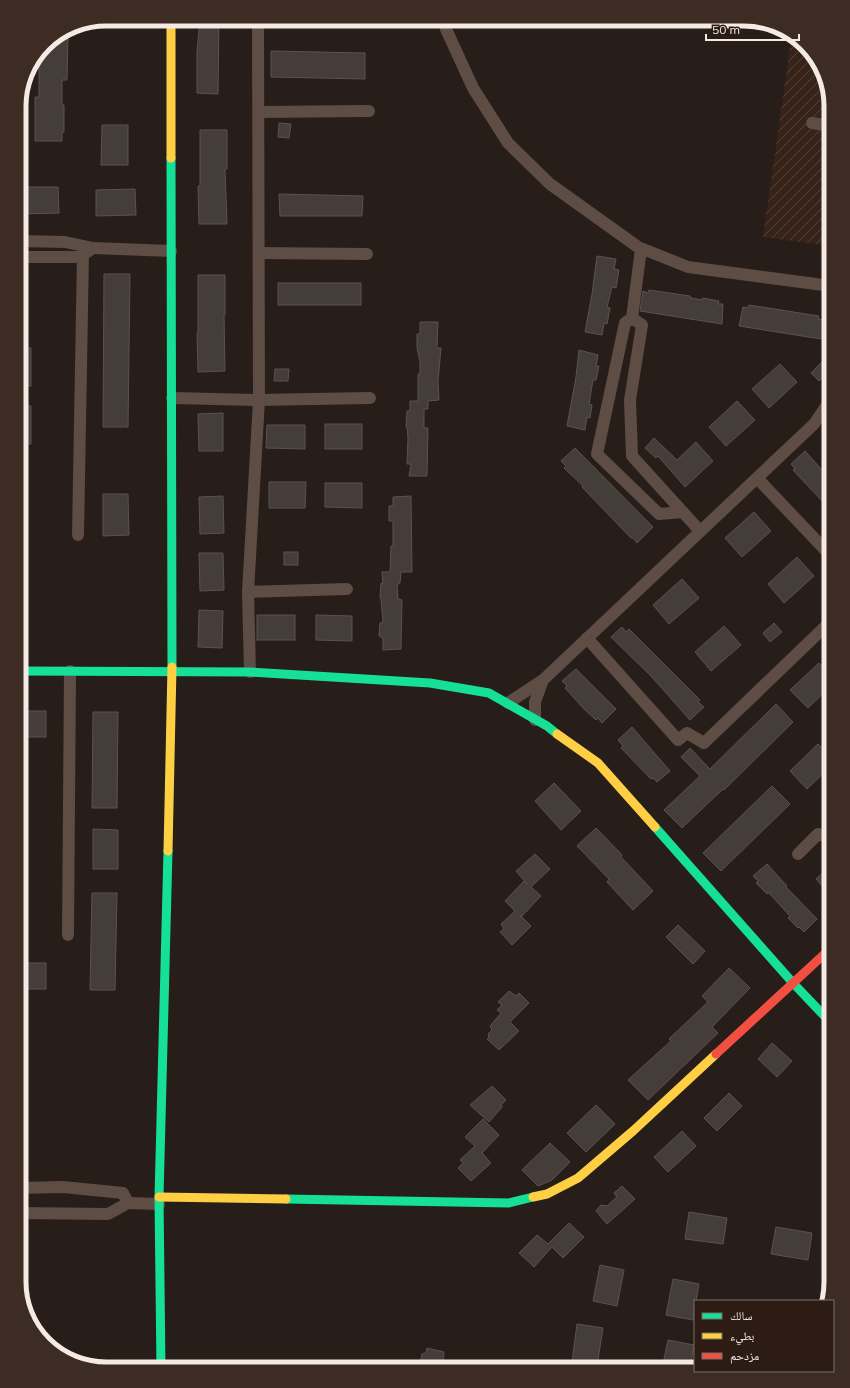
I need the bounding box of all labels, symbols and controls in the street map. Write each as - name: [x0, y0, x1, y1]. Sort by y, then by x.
- scale bar: [706, 16, 799, 42]
- text: 50 m: [712, 22, 740, 37]
- legend: [694, 1300, 834, 1372]
- text: سالك: [730, 1308, 752, 1323]
- text: بطيء: [730, 1328, 754, 1346]
- text: مزدحم: [730, 1348, 759, 1364]

